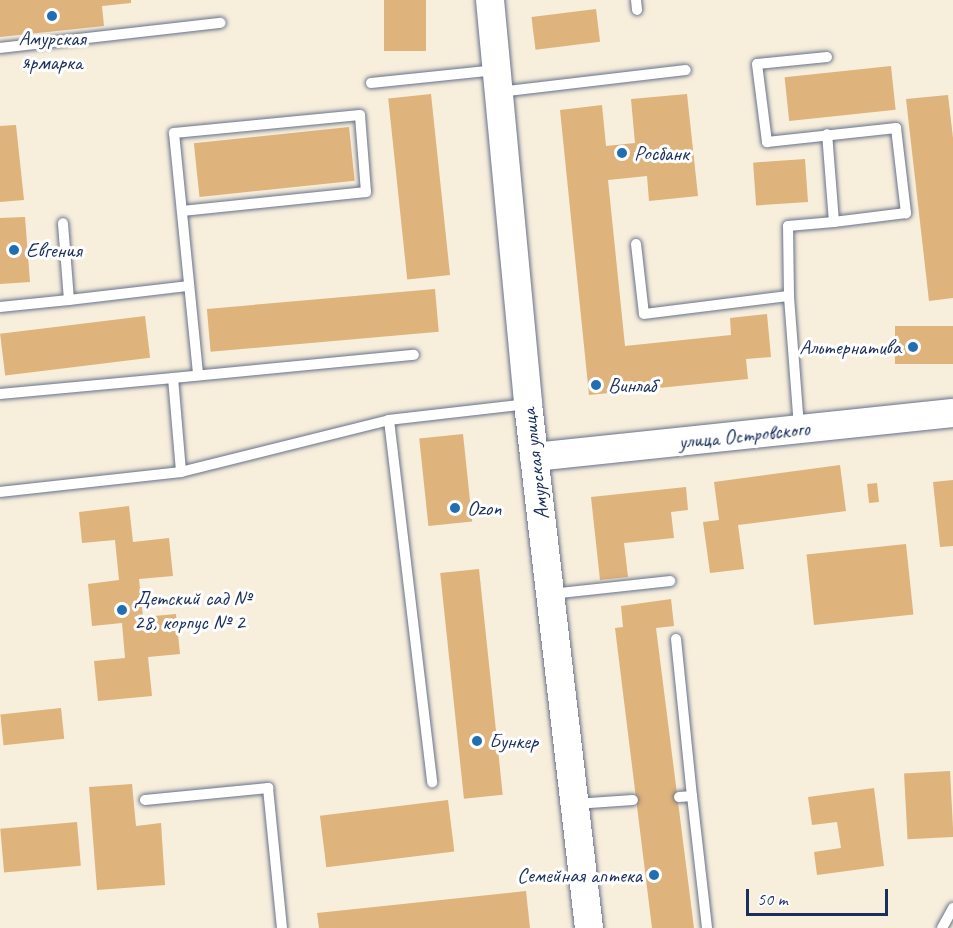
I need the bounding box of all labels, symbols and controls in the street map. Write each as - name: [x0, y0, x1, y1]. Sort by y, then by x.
- marker: Амурская ярмарка: [45, 9, 59, 23]
- place label: Амурская ярмарка: [18, 25, 86, 75]
- place label: Росбанк: [634, 140, 689, 166]
- marker: Росбанк: [615, 146, 629, 160]
- place label: Евгения: [26, 237, 82, 263]
- marker: Евгения: [7, 243, 21, 257]
- place label: Альтернатива: [799, 334, 901, 360]
- marker: Альтернатива: [906, 340, 920, 354]
- place label: Винлаб: [608, 372, 656, 398]
- marker: Винлаб: [589, 378, 603, 392]
- street label: Амурская улица: [516, 407, 554, 521]
- street label: улица Островского: [676, 415, 812, 455]
- place label: Ozon: [467, 495, 502, 521]
- marker: Ozon: [448, 501, 462, 515]
- place label: Детский сад № 28, корпус № 2: [134, 585, 251, 635]
- marker: Детский сад № 28, корпус № 2: [115, 603, 129, 617]
- place label: Бункер: [489, 728, 538, 754]
- marker: Бункер: [470, 734, 484, 748]
- place label: Семейная аптека: [516, 862, 642, 888]
- marker: Семейная аптека: [647, 868, 661, 882]
- scale bar: [749, 877, 892, 915]
- text: 50 m: [757, 888, 788, 910]

